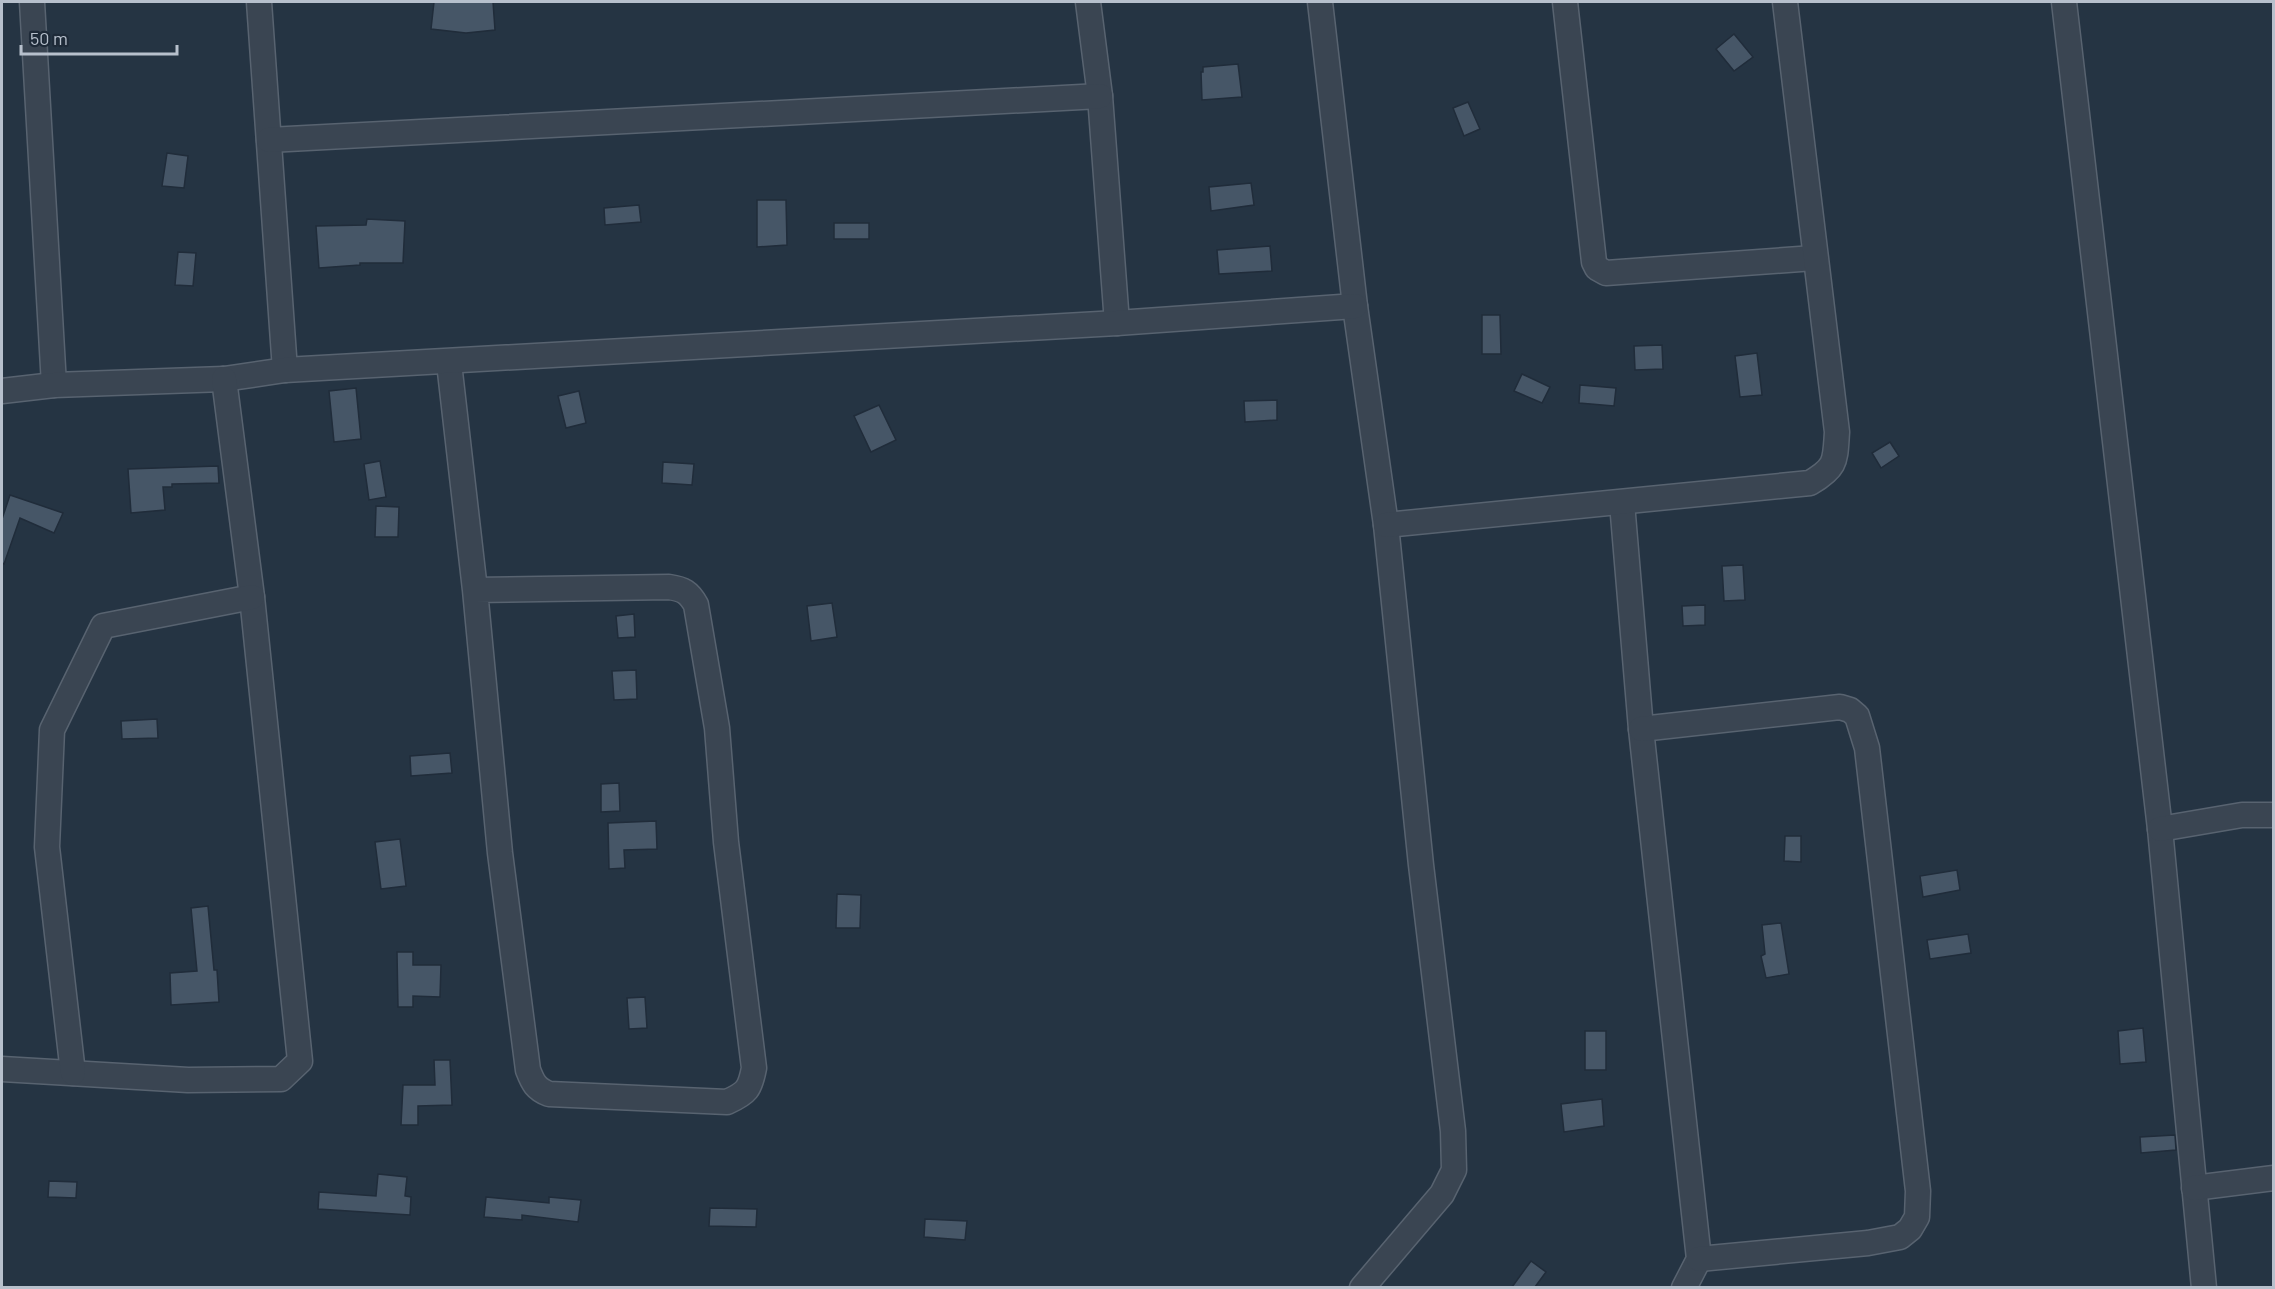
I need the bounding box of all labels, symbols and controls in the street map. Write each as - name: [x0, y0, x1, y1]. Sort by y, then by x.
- scale bar: [21, 18, 177, 56]
- text: 50 m: [30, 27, 68, 49]

